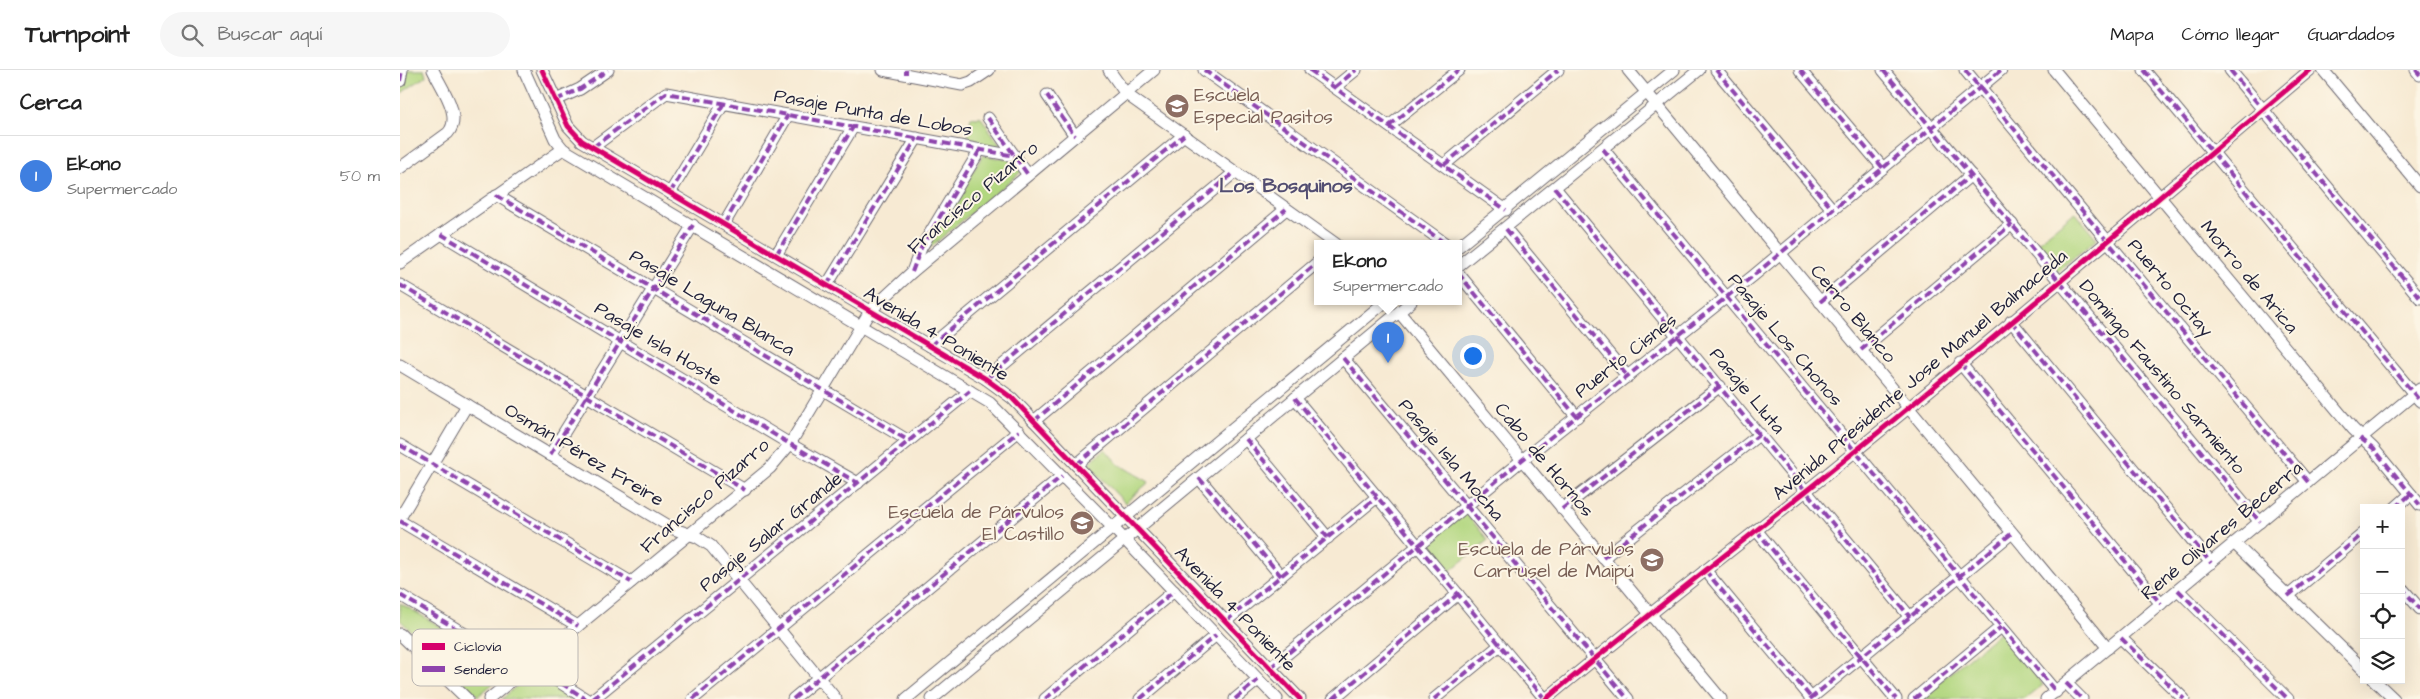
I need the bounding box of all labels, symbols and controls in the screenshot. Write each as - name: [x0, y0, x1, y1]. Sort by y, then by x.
- search box: [160, 12, 510, 57]
- text: Turnpoint: [25, 18, 130, 52]
- icon: search: [178, 21, 206, 49]
- text: Buscar aquí: [218, 21, 322, 48]
- text: Mapa: [2110, 22, 2154, 47]
- text: Cómo llegar: [2182, 22, 2280, 47]
- text: Guardados: [2308, 22, 2395, 47]
- street label: Pasaje Punta de Lobos: [772, 82, 974, 144]
- place label: Escuela Especial Pasitos: [1194, 82, 1333, 131]
- text: Cerca: [20, 88, 82, 117]
- school or university icon: Escuela Especial Pasitos: [1164, 93, 1190, 119]
- street label: Francisco Pizarro: [902, 135, 1044, 261]
- text: Ekono: [67, 151, 121, 178]
- text: 1: [35, 165, 37, 187]
- text: 50 m: [340, 165, 380, 187]
- district label: Los Bosquinos: [1219, 172, 1353, 200]
- text: Supermercado: [67, 178, 177, 200]
- street label: Morro de Arica: [2193, 215, 2305, 340]
- street label: Puerto Octay: [2120, 233, 2220, 344]
- popup: [1314, 240, 1462, 305]
- street label: Pasaje Laguna Blanca: [624, 243, 800, 364]
- street label: Avenida Presidente Jose Manuel Balmaceda: [1767, 243, 2074, 507]
- text: Ekono: [1333, 248, 1387, 275]
- street label: Cerro Blanco: [1804, 259, 1903, 369]
- street label: Pasaje Los Chonos: [1721, 268, 1849, 412]
- street label: Domingo Faustino Sarmiento: [2072, 274, 2252, 481]
- text: Supermercado: [1333, 275, 1443, 297]
- street label: Avenida 4 Poniente: [858, 280, 1014, 388]
- street label: Pasaje Isla Hoste: [589, 295, 727, 393]
- street label: Puerto Cisnes: [1569, 307, 1683, 405]
- pin: 1: [1372, 322, 1404, 363]
- street label: Pasaje Lluta: [1703, 342, 1791, 440]
- your location: [1460, 343, 1486, 369]
- street label: Pasaje Isla Mocha: [1392, 393, 1511, 527]
- street label: Osmán Pérez Freire: [499, 397, 669, 513]
- street label: Cabo de Hornos: [1488, 397, 1600, 523]
- street label: Francisco Pizarro: [635, 432, 776, 560]
- street label: René Olivares Becerra: [2135, 455, 2309, 607]
- street label: Pasaje Salar Grande: [693, 466, 849, 598]
- place label: Escuela de Párvulos El Castillo: [888, 499, 1064, 548]
- map controls: [2360, 504, 2405, 684]
- button: +: [2360, 504, 2405, 549]
- school or university icon: Escuela de Párvulos El Castillo: [1069, 510, 1095, 536]
- place label: Escuela de Párvulos Carrusel de Maipú: [1458, 536, 1634, 585]
- street label: Avenida 4 Poniente: [1168, 540, 1302, 678]
- school or university icon: Escuela de Párvulos Carrusel de Maipú: [1639, 547, 1665, 573]
- button: −: [2360, 549, 2405, 594]
- button: locate: [2360, 594, 2405, 639]
- legend: [412, 629, 578, 686]
- text: Ciclovía: [454, 637, 501, 657]
- button: layers: [2360, 639, 2405, 684]
- text: Sendero: [454, 660, 508, 680]

